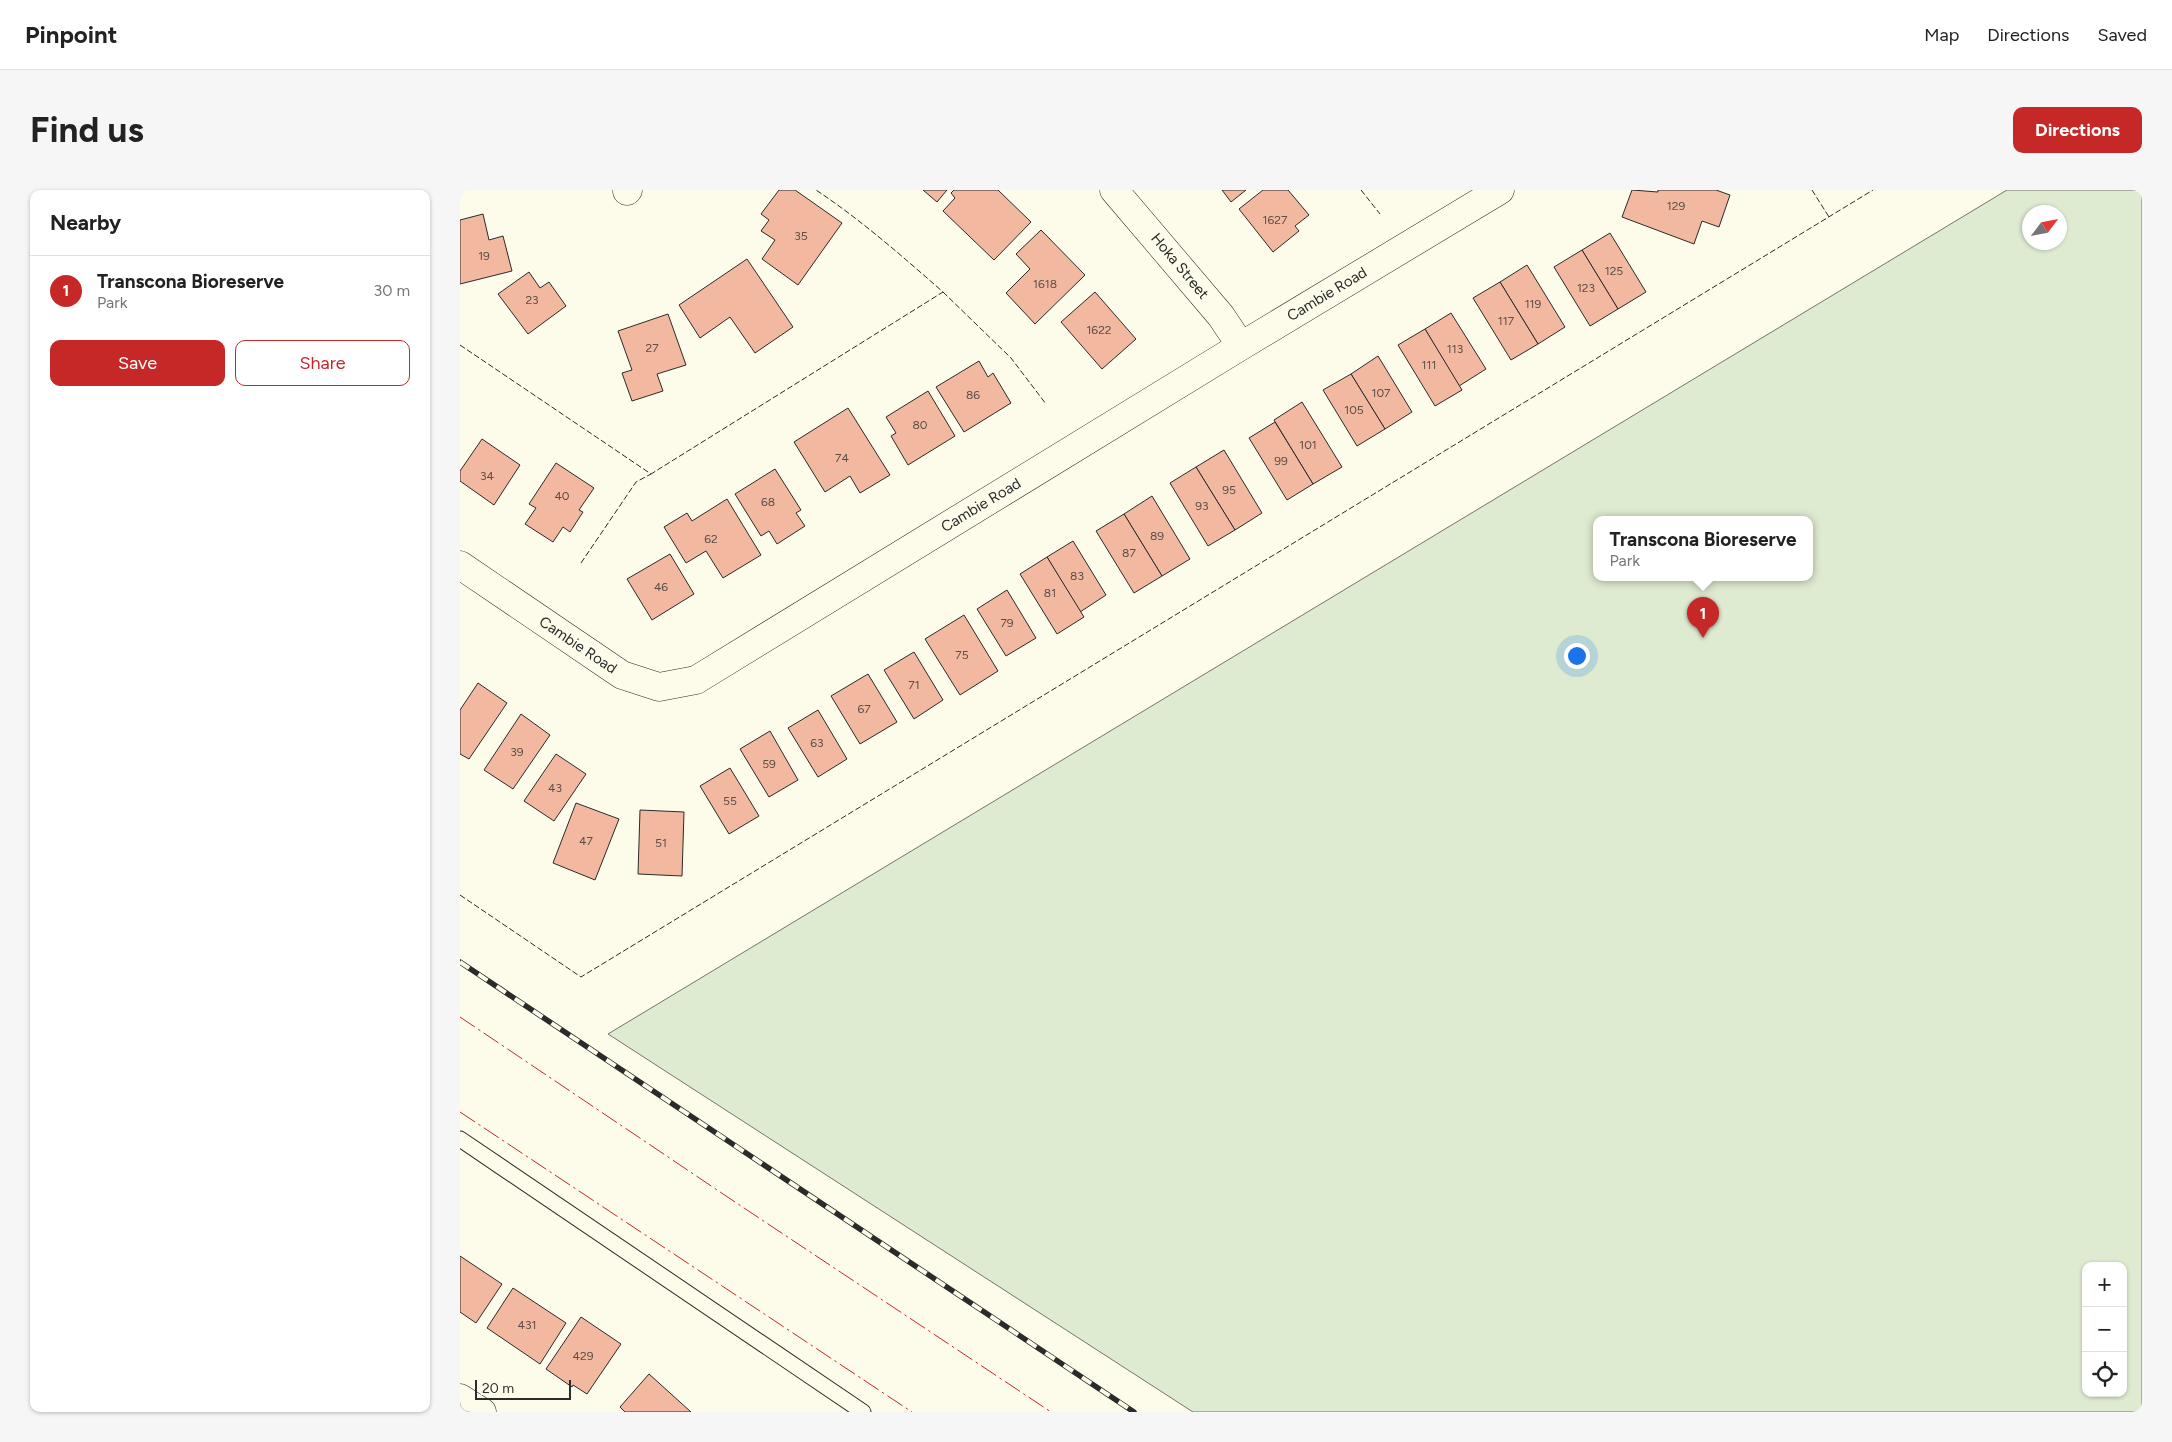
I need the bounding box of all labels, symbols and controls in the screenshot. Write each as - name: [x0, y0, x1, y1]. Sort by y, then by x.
- text: Pinpoint: [25, 20, 117, 49]
- text: Map: [1924, 24, 1959, 46]
- text: Directions: [1987, 24, 2069, 46]
- text: Saved: [2097, 24, 2147, 46]
- button: Directions: [2013, 107, 2142, 153]
- text: Find us: [30, 109, 144, 151]
- house number: 129: [1667, 199, 1685, 213]
- north arrow: [2022, 205, 2067, 250]
- text: Nearby: [50, 210, 121, 235]
- house number: 1627: [1263, 213, 1288, 227]
- house number: 35: [794, 229, 808, 243]
- street label: Hoka Street: [1147, 229, 1213, 303]
- house number: 19: [478, 249, 490, 263]
- street label: Cambie Road: [1284, 263, 1370, 325]
- house number: 125: [1605, 264, 1623, 278]
- text: Transcona Bioreserve: [97, 270, 284, 293]
- house number: 1618: [1033, 277, 1057, 291]
- text: 1: [63, 281, 69, 300]
- text: 30 m: [373, 281, 410, 300]
- house number: 123: [1577, 281, 1595, 295]
- text: Park: [97, 293, 127, 312]
- house number: 23: [525, 293, 539, 307]
- house number: 119: [1525, 297, 1542, 311]
- house number: 117: [1498, 314, 1515, 328]
- house number: 1622: [1086, 323, 1112, 337]
- button: Save: [50, 340, 225, 386]
- button: Share: [235, 340, 410, 386]
- house number: 27: [645, 341, 659, 355]
- house number: 113: [1447, 342, 1463, 356]
- house number: 111: [1422, 358, 1436, 372]
- house number: 107: [1371, 386, 1391, 400]
- house number: 86: [966, 388, 980, 402]
- house number: 105: [1344, 403, 1364, 417]
- house number: 80: [912, 418, 928, 432]
- house number: 101: [1299, 438, 1317, 452]
- house number: 74: [835, 451, 849, 465]
- house number: 99: [1274, 454, 1288, 468]
- house number: 34: [480, 469, 495, 483]
- street label: Cambie Road: [938, 474, 1024, 536]
- house number: 95: [1222, 483, 1236, 497]
- house number: 40: [554, 489, 570, 503]
- house number: 68: [761, 495, 775, 509]
- house number: 93: [1195, 499, 1209, 513]
- popup: [1593, 516, 1813, 581]
- text: Transcona Bioreserve: [1610, 528, 1796, 551]
- house number: 89: [1150, 529, 1164, 543]
- house number: 62: [704, 532, 718, 546]
- house number: 87: [1122, 546, 1136, 560]
- text: Park: [1610, 551, 1640, 570]
- house number: 83: [1070, 569, 1084, 583]
- house number: 46: [654, 580, 668, 594]
- house number: 81: [1044, 586, 1056, 600]
- pin: 1: [1687, 597, 1719, 638]
- street label: Cambie Road: [536, 612, 620, 678]
- house number: 79: [1000, 616, 1014, 630]
- your location: [1564, 643, 1590, 669]
- house number: 75: [955, 648, 969, 662]
- house number: 71: [908, 678, 920, 692]
- house number: 67: [857, 702, 871, 716]
- house number: 63: [810, 736, 824, 750]
- house number: 39: [510, 745, 524, 759]
- house number: 59: [762, 757, 776, 771]
- house number: 43: [548, 781, 562, 795]
- house number: 55: [723, 794, 737, 808]
- house number: 47: [579, 834, 593, 848]
- house number: 51: [655, 836, 667, 850]
- map controls: [2082, 1262, 2127, 1397]
- button: +: [2082, 1262, 2127, 1307]
- button: −: [2082, 1307, 2127, 1352]
- house number: 431: [518, 1318, 536, 1332]
- house number: 429: [573, 1349, 594, 1363]
- button: locate: [2082, 1352, 2127, 1397]
- scale bar: [475, 1377, 571, 1400]
- text: 20 m: [482, 1380, 514, 1397]

